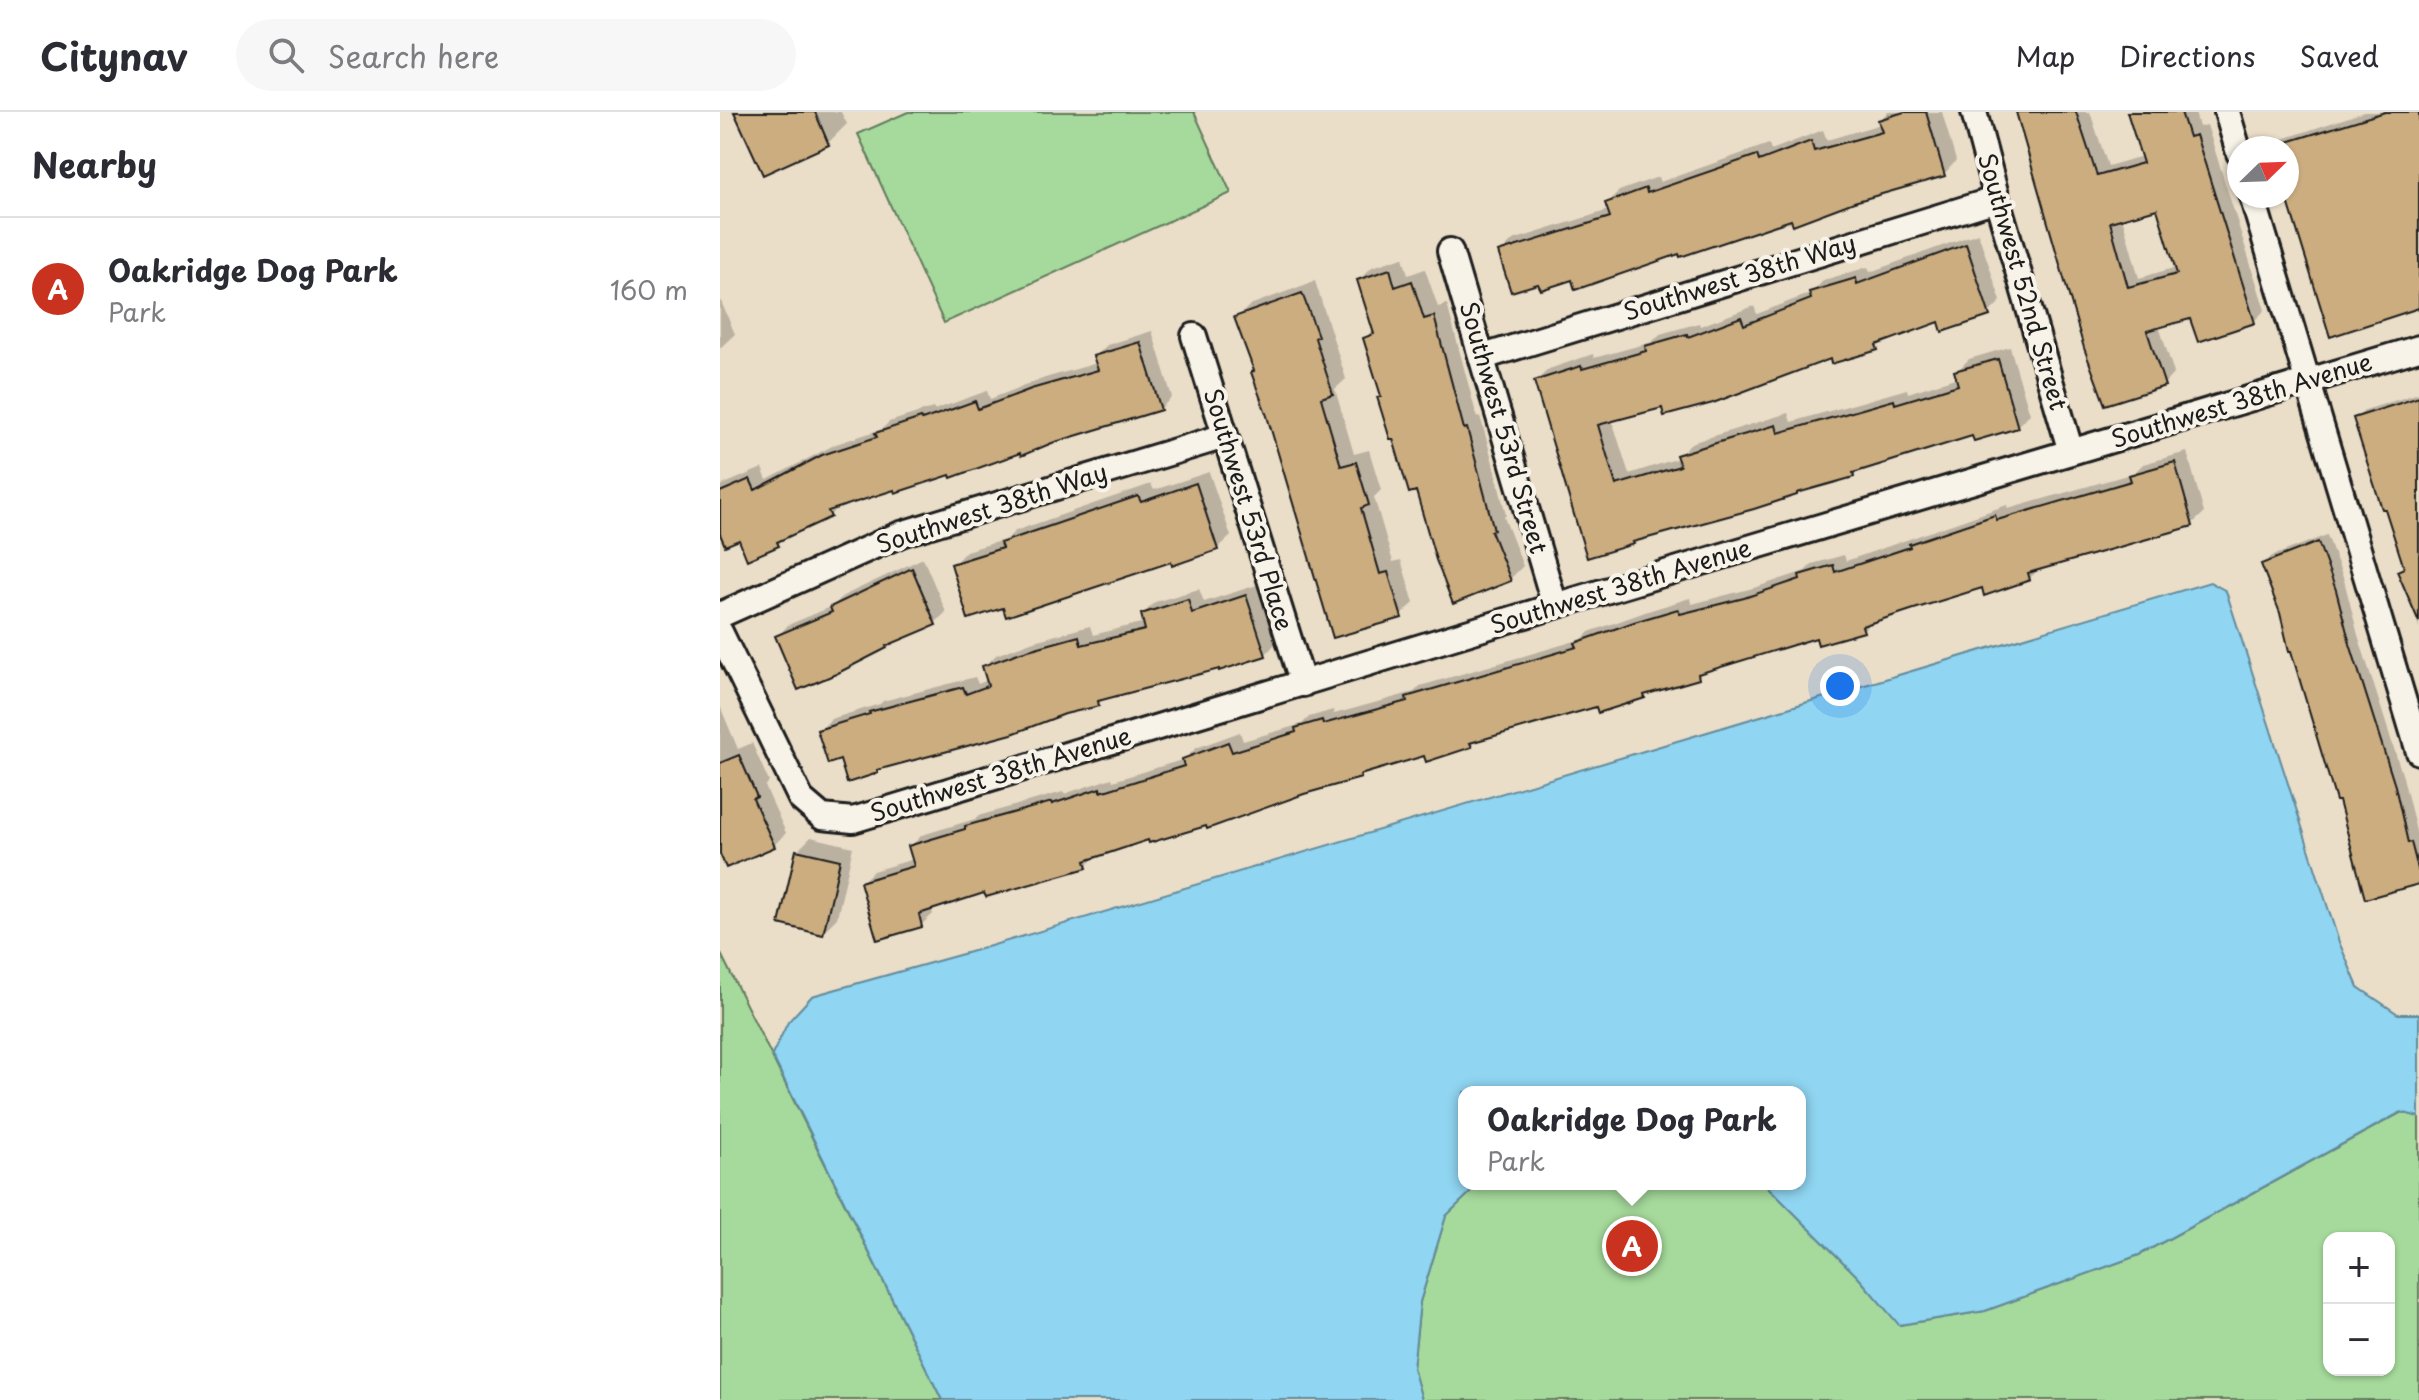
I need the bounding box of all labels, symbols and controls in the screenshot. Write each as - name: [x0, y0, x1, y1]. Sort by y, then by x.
- search box: [236, 19, 796, 91]
- text: Citynav: [40, 27, 188, 84]
- icon: search: [264, 33, 308, 77]
- text: Search here: [328, 33, 499, 78]
- text: Map: [2016, 34, 2075, 77]
- text: Directions: [2119, 34, 2256, 77]
- text: Saved: [2300, 34, 2379, 77]
- north arrow: [2227, 136, 2299, 208]
- text: Nearby: [32, 138, 157, 190]
- street label: Southwest 52nd Street: [1970, 149, 2078, 414]
- street label: Southwest 38th Way: [1619, 224, 1860, 329]
- text: Oakridge Dog Park: [108, 247, 398, 292]
- text: A: [48, 270, 68, 309]
- text: 160 m: [610, 270, 688, 309]
- text: Park: [108, 292, 166, 331]
- street label: Southwest 53rd Street: [1452, 297, 1558, 558]
- street label: Southwest 38th Avenue: [2107, 342, 2376, 456]
- street label: Southwest 53rd Place: [1196, 384, 1304, 635]
- street label: Southwest 38th Way: [871, 453, 1112, 561]
- street label: Southwest 38th Avenue: [1486, 528, 1755, 642]
- your location: [1820, 666, 1860, 706]
- street label: Southwest 38th Avenue: [866, 716, 1135, 830]
- popup: [1458, 1086, 1806, 1190]
- text: Oakridge Dog Park: [1487, 1096, 1777, 1141]
- text: Park: [1487, 1141, 1545, 1180]
- pin: A: [1606, 1216, 1658, 1276]
- map controls: [2323, 1232, 2395, 1376]
- button: +: [2323, 1232, 2395, 1304]
- button: −: [2323, 1304, 2395, 1376]

